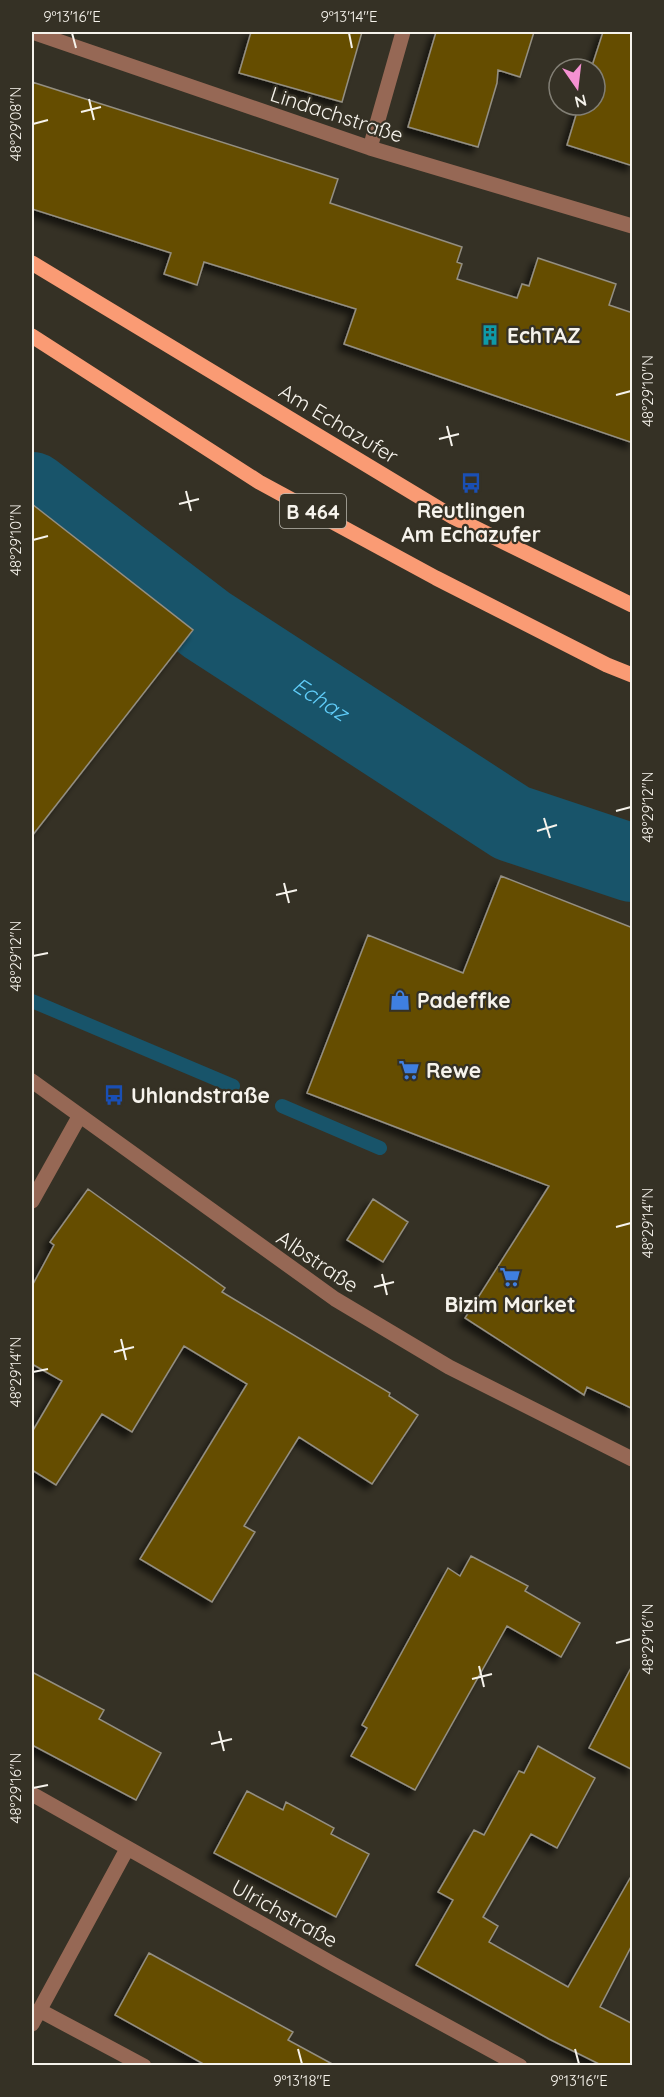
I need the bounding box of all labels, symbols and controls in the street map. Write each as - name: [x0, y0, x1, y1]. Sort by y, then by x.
- text: 9°13'16"E: [43, 7, 101, 26]
- text: 9°13'14"E: [320, 7, 378, 26]
- north arrow: [547, 57, 607, 117]
- street label: Lindachstraße: [267, 80, 407, 148]
- text: 48°29'08"N: [6, 87, 25, 161]
- text: N: [573, 90, 589, 113]
- place label: EchTAZ: [507, 322, 581, 348]
- building icon: EchTAZ: [478, 323, 502, 347]
- text: 48°29'10"N: [638, 355, 657, 427]
- street label: Am Echazufer: [275, 377, 403, 469]
- bus stop icon: Reutlingen Am Echazufer: [459, 471, 483, 495]
- road number: B 464: [280, 494, 346, 528]
- place label: Reutlingen Am Echazufer: [401, 497, 541, 547]
- text: 48°29'10"N: [6, 504, 25, 576]
- water label: Echaz: [288, 671, 356, 728]
- text: 48°29'12"N: [638, 771, 657, 843]
- text: 48°29'12"N: [6, 920, 25, 992]
- place label: Padeffke: [417, 987, 511, 1013]
- shop icon: Padeffke: [388, 988, 412, 1012]
- place label: Rewe: [426, 1057, 481, 1083]
- supermarket icon: Rewe: [397, 1058, 421, 1082]
- place label: Uhlandstraße: [131, 1082, 270, 1108]
- bus stop icon: Uhlandstraße: [102, 1083, 126, 1107]
- text: 48°29'14"N: [638, 1188, 657, 1258]
- street label: Albstraße: [272, 1224, 364, 1298]
- supermarket icon: Bizim Market: [498, 1265, 522, 1289]
- place label: Bizim Market: [444, 1291, 576, 1317]
- text: 48°29'14"N: [6, 1337, 25, 1407]
- text: 48°29'16"N: [638, 1604, 657, 1674]
- text: 48°29'16"N: [6, 1753, 25, 1823]
- street label: Ulrichstraße: [227, 1873, 343, 1953]
- text: 9°13'18"E: [273, 2071, 331, 2090]
- text: 9°13'16"E: [550, 2071, 608, 2090]

